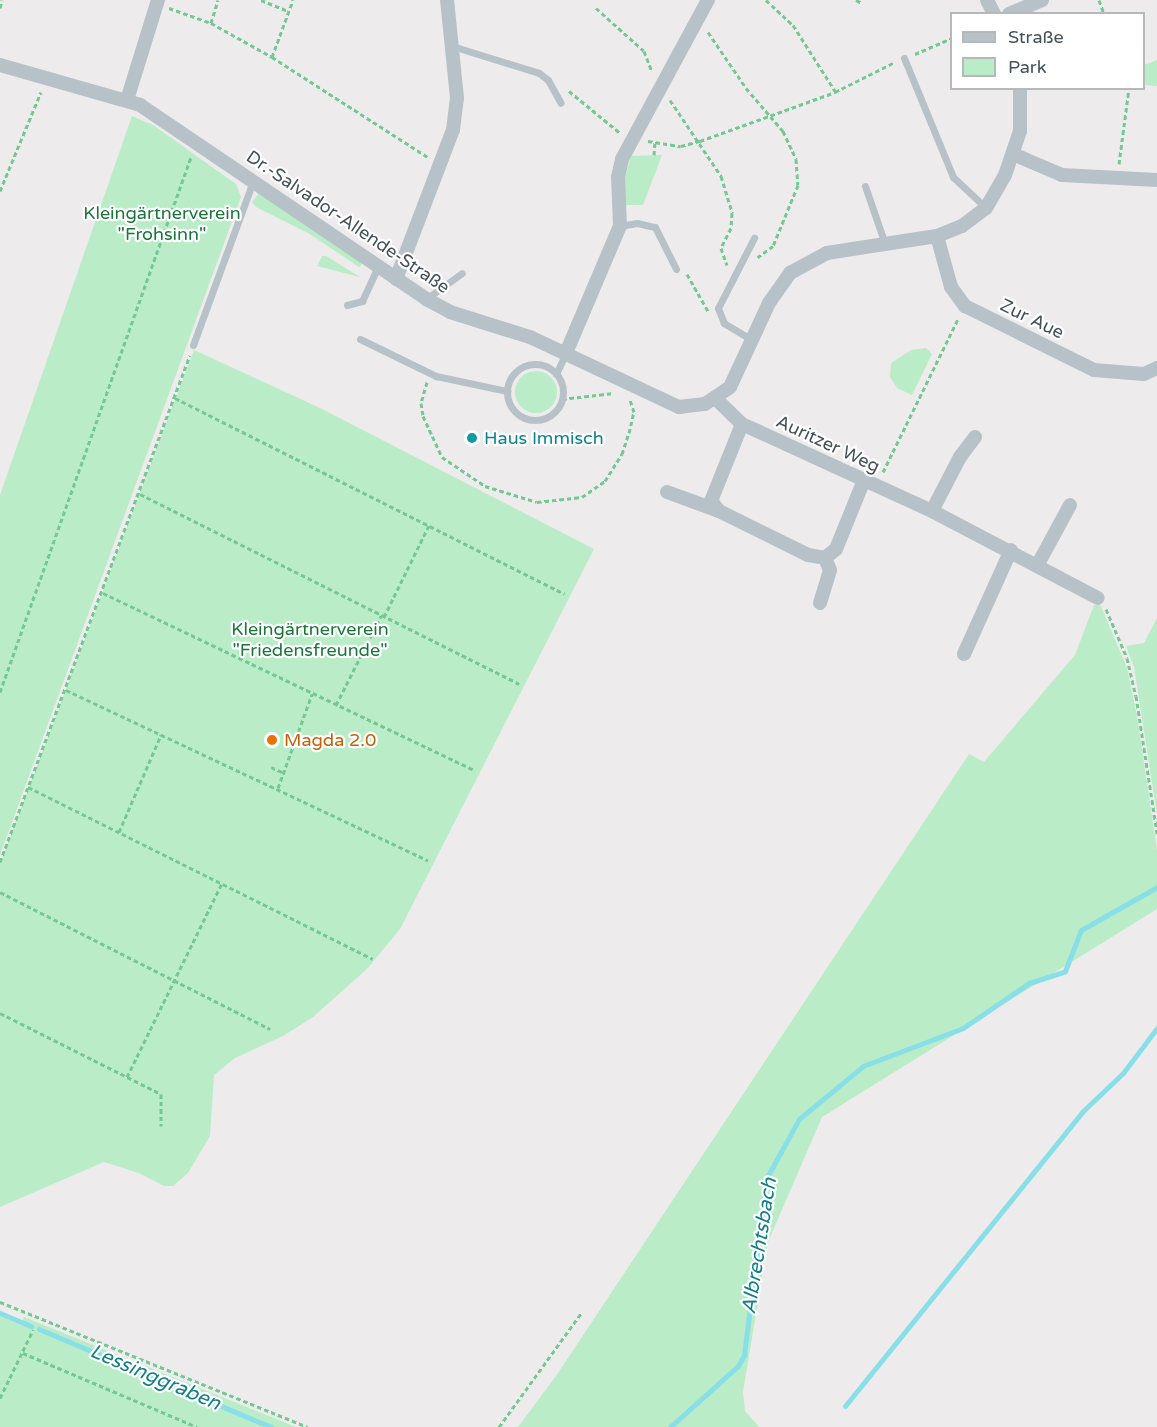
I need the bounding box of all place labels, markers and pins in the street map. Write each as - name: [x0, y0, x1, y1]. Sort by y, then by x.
- place label: Haus Immisch: [484, 427, 604, 449]
- marker: Haus Immisch: [465, 431, 479, 445]
- place label: Magda 2.0: [284, 729, 376, 751]
- marker: Magda 2.0: [265, 733, 279, 747]

